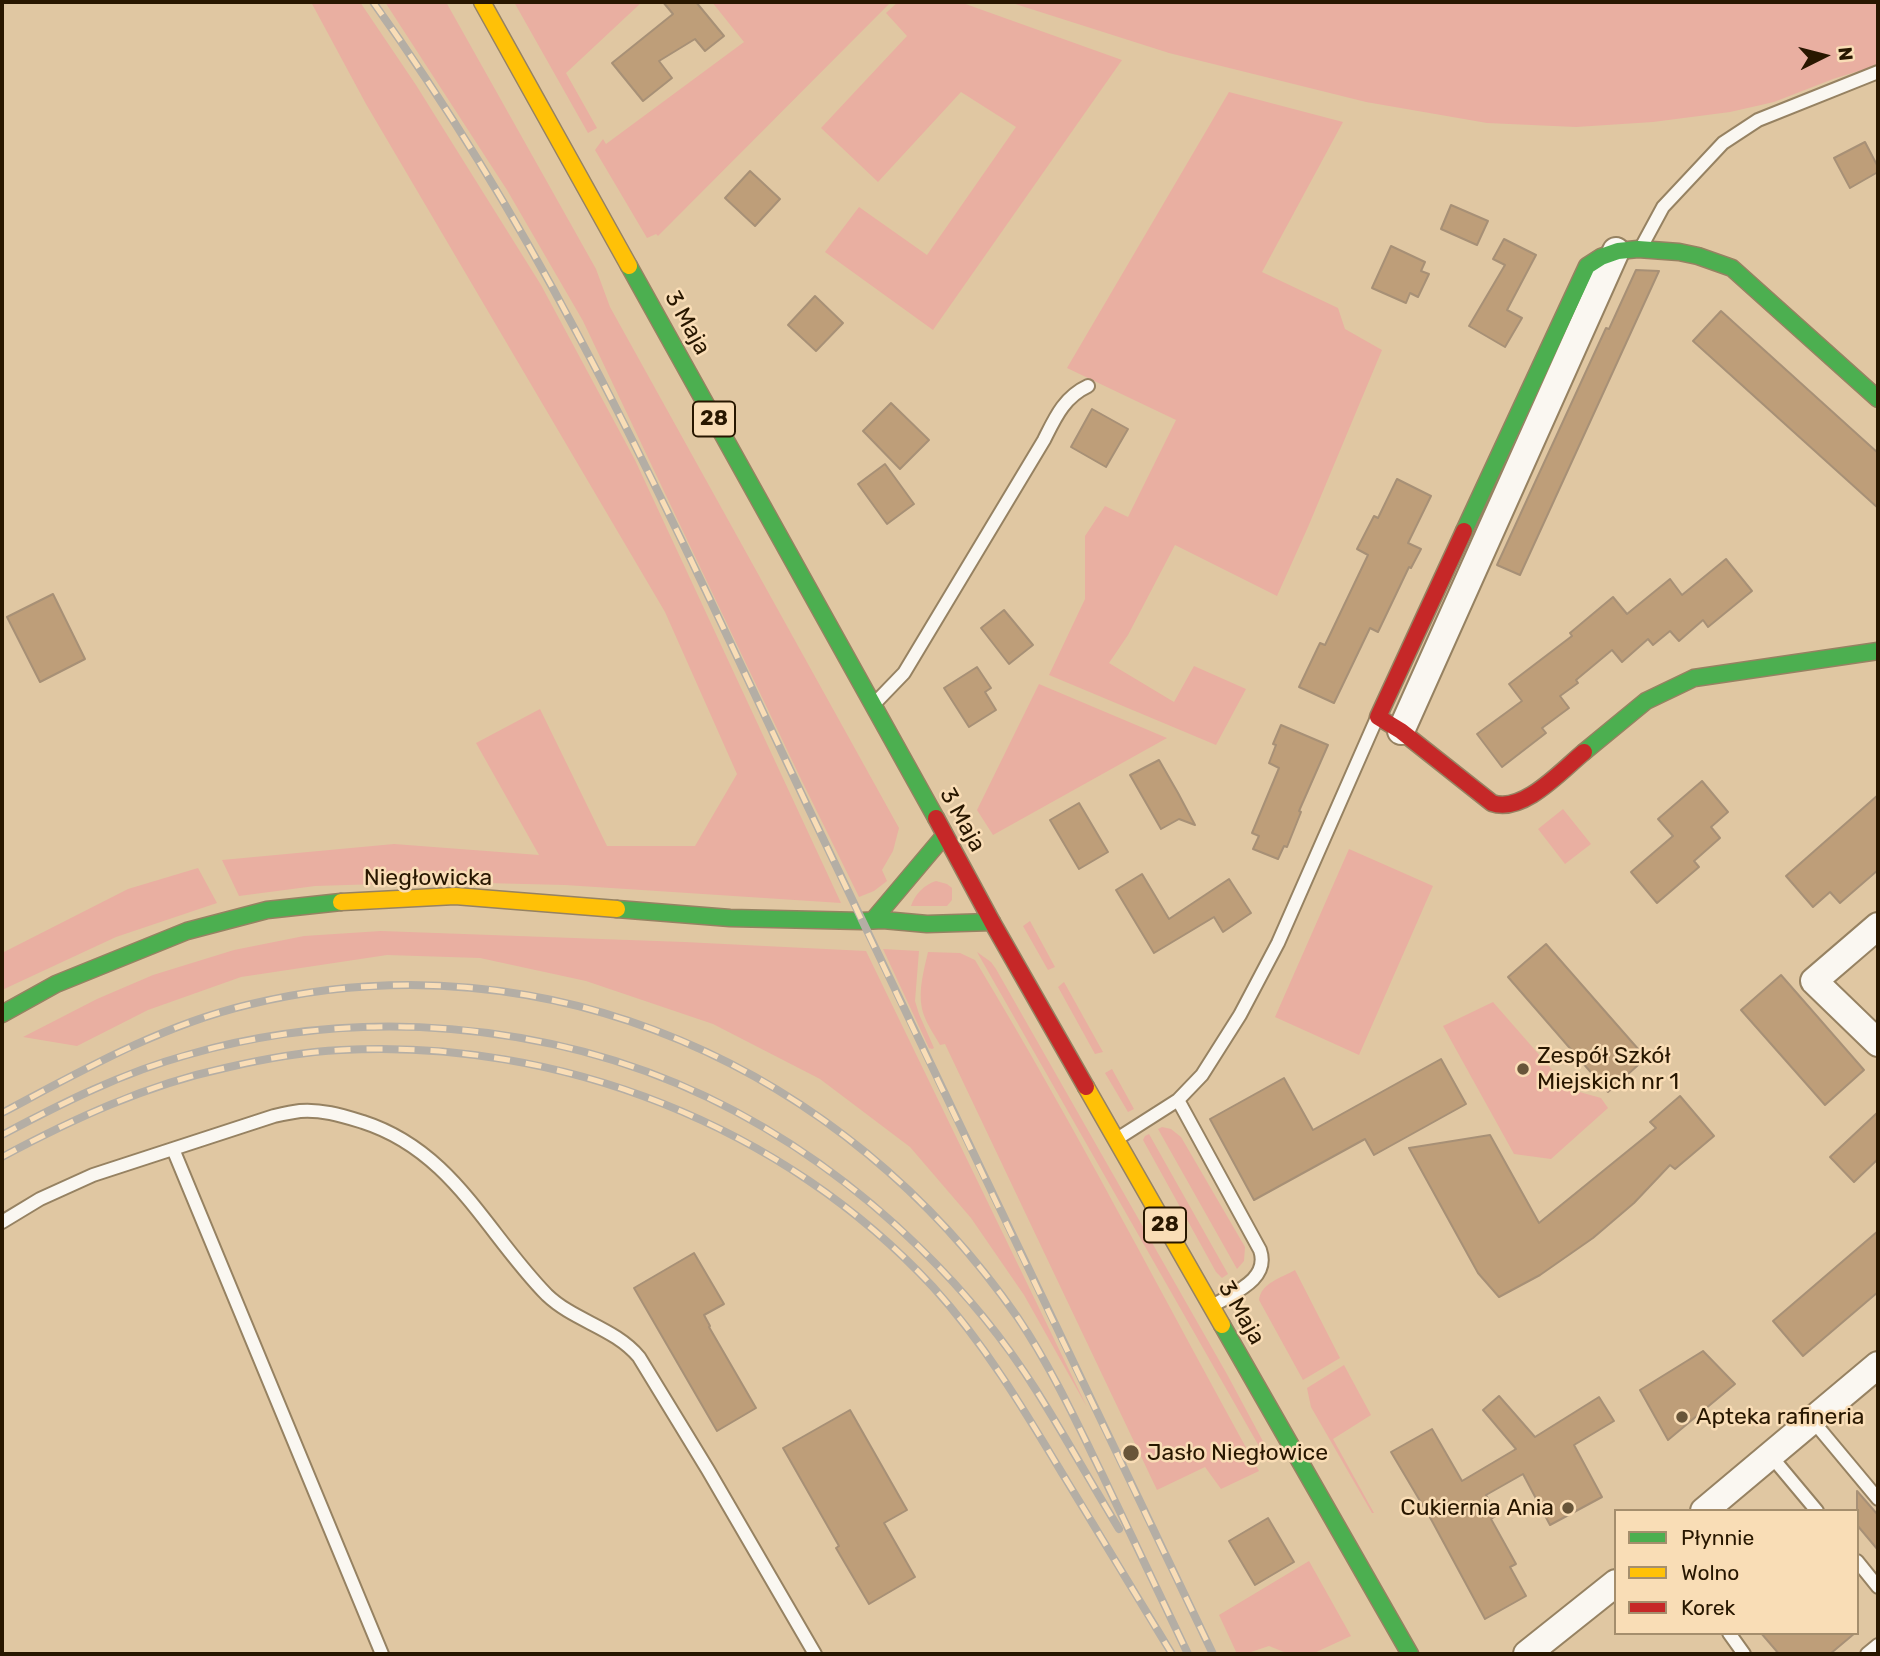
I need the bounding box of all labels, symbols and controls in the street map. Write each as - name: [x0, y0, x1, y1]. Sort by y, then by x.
- north arrow: [1789, 21, 1859, 91]
- text: N: [1833, 46, 1858, 62]
- street label: 3 Maja: [658, 286, 716, 360]
- road number: 28: [693, 402, 735, 436]
- street label: 3 Maja: [933, 783, 991, 857]
- street label: Niegłowicka: [364, 864, 492, 892]
- place label: Zespół Szkół Miejskich nr 1: [1537, 1042, 1679, 1096]
- marker: Zespół Szkół Miejskich nr 1: [1515, 1061, 1531, 1077]
- road number: 28: [1144, 1208, 1186, 1242]
- street label: 3 Maja: [1212, 1276, 1270, 1350]
- place label: Apteka rafineria: [1696, 1403, 1864, 1431]
- marker: Apteka rafineria: [1674, 1409, 1690, 1425]
- place label: Jasło Niegłowice: [1147, 1439, 1328, 1467]
- marker: Jasło Niegłowice: [1121, 1443, 1141, 1463]
- place label: Cukiernia Ania: [1400, 1494, 1554, 1522]
- marker: Cukiernia Ania: [1560, 1500, 1576, 1516]
- legend: [1614, 1509, 1859, 1635]
- text: Płynnie: [1681, 1525, 1754, 1550]
- text: Wolno: [1681, 1560, 1739, 1585]
- text: Korek: [1681, 1595, 1735, 1620]

